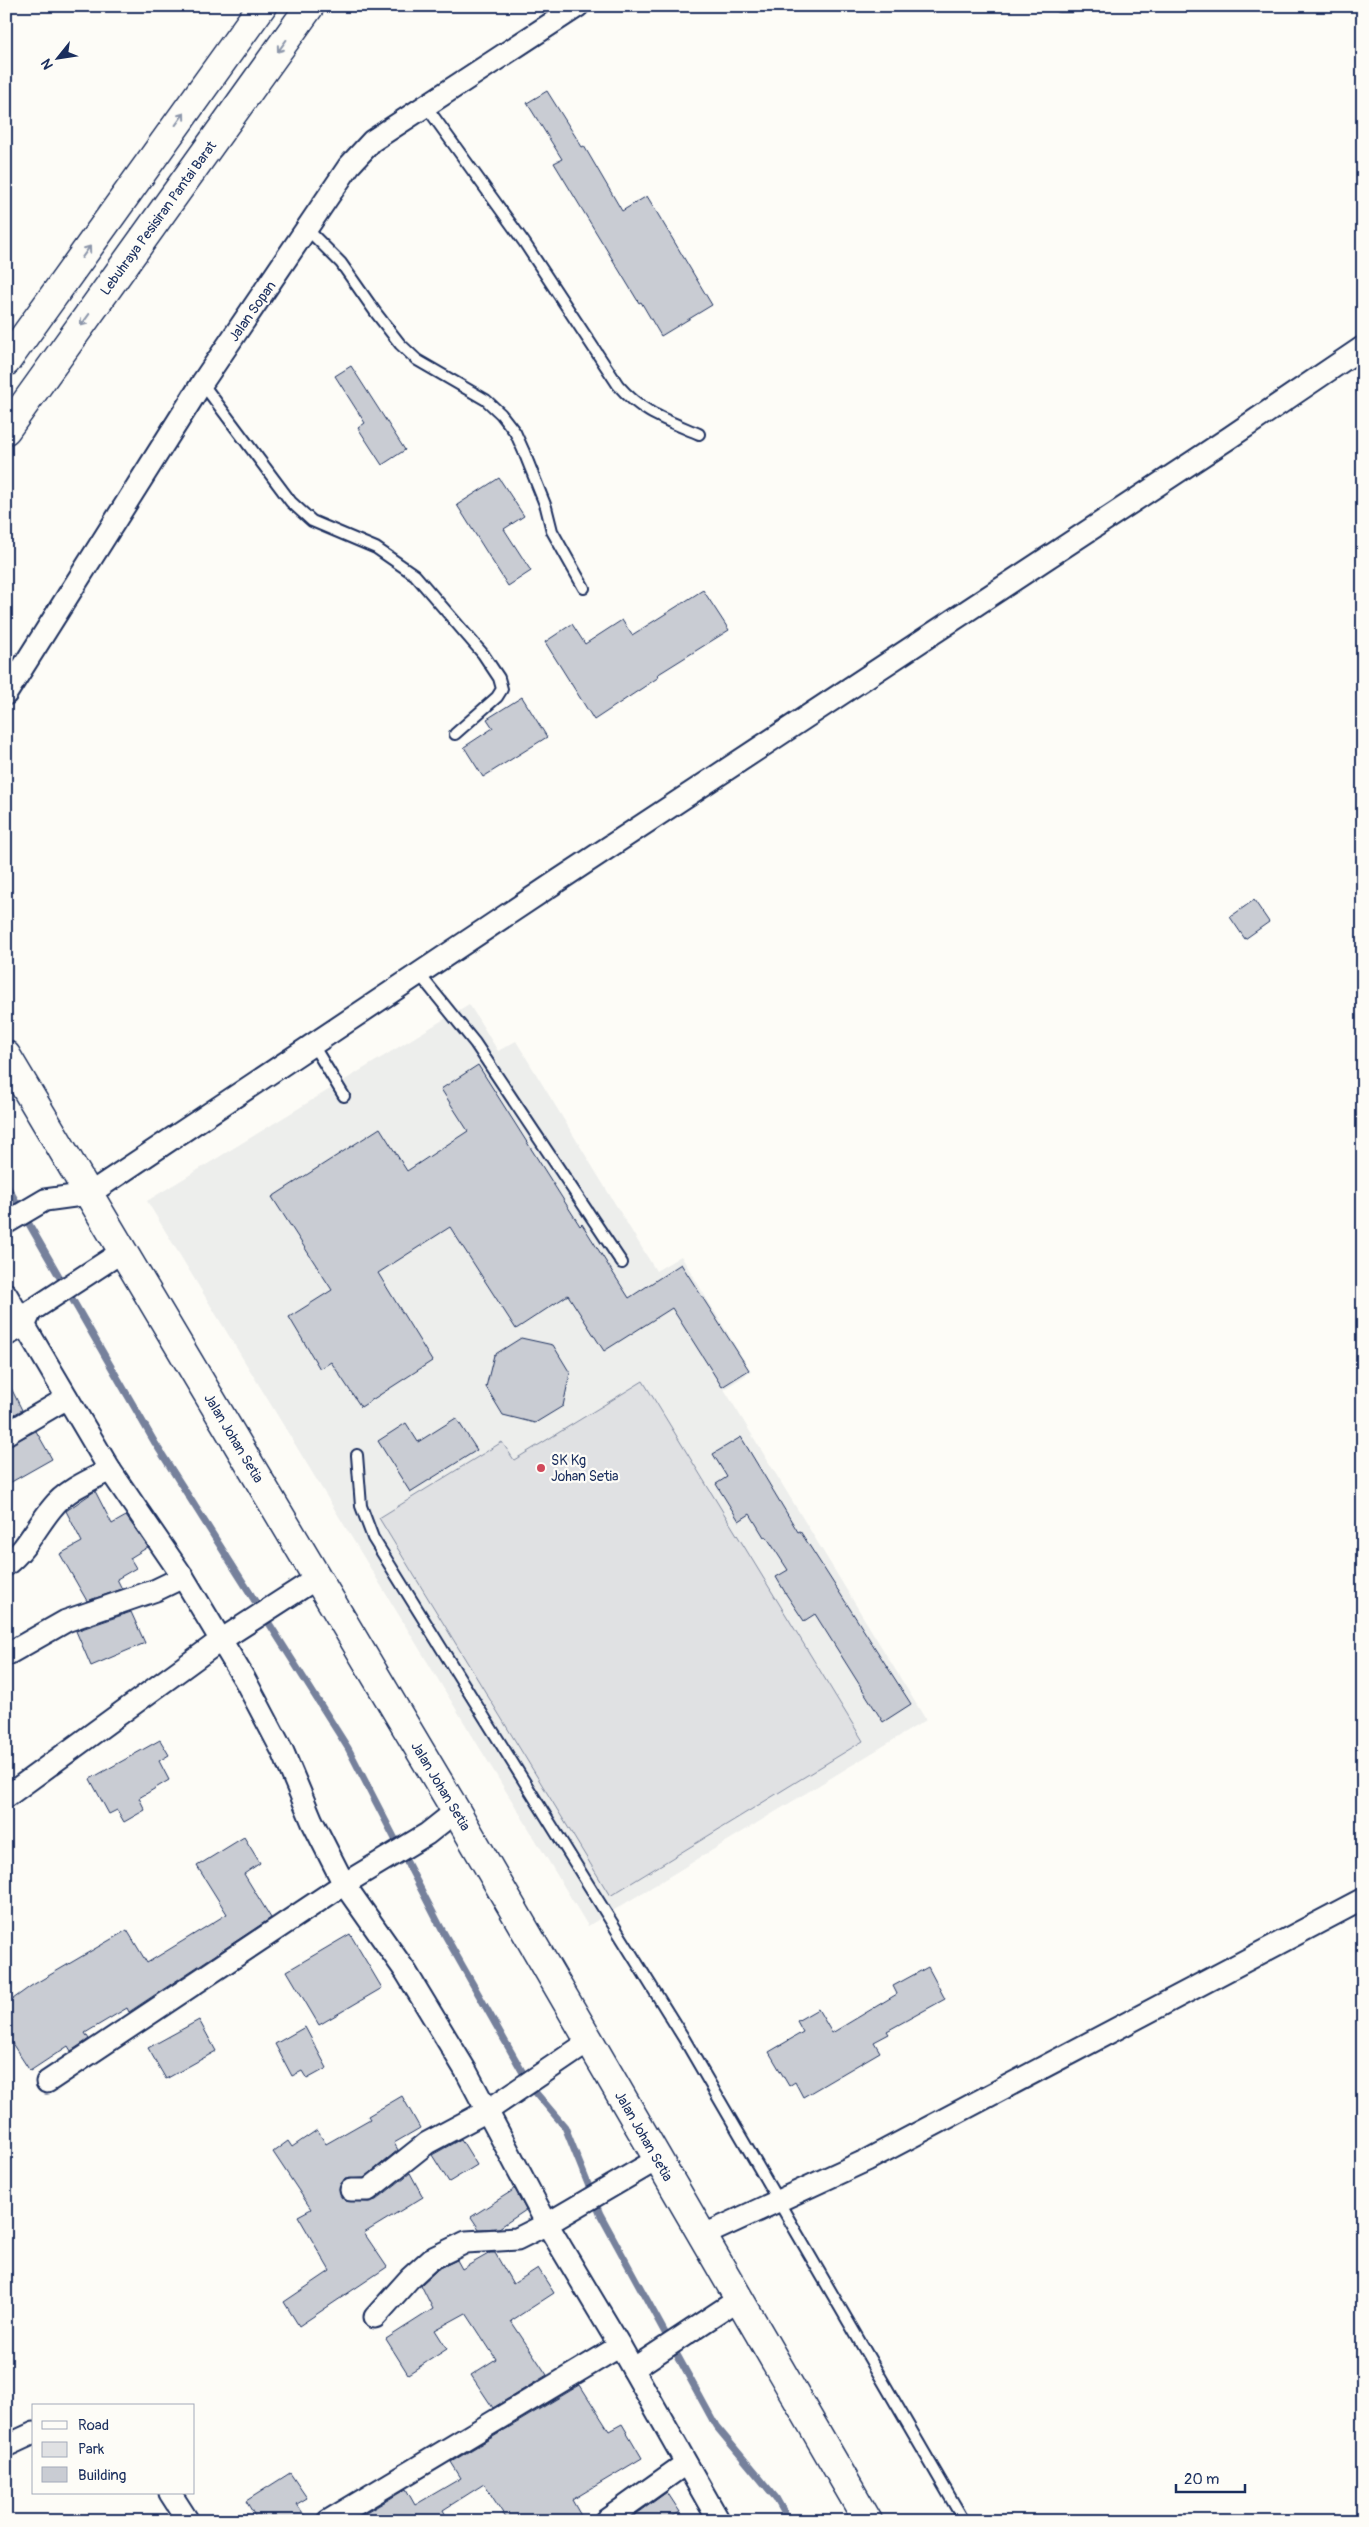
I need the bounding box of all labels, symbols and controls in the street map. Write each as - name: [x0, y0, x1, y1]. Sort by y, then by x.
- north arrow: [32, 32, 82, 82]
- one-way arrow: [277, 39, 287, 53]
- text: N: [37, 56, 57, 73]
- one-way arrow: [175, 113, 185, 127]
- street label: Lebuhraya Pesisiran Pantai Barat: [97, 138, 220, 299]
- one-way arrow: [81, 245, 91, 259]
- street label: Jalan Sopan: [225, 278, 280, 345]
- one-way arrow: [80, 313, 90, 327]
- street label: Jalan Johan Setia: [200, 1391, 267, 1486]
- place label: SK Kg Johan Setia: [551, 1452, 619, 1485]
- marker: SK Kg Johan Setia: [535, 1462, 547, 1474]
- street label: Jalan Johan Setia: [407, 1739, 474, 1834]
- street label: Jalan Johan Setia: [611, 2088, 676, 2184]
- legend: [32, 2404, 195, 2494]
- text: Road: [78, 2416, 109, 2435]
- text: Park: [78, 2440, 105, 2459]
- scale bar: [1176, 2462, 1245, 2494]
- text: Building: [78, 2466, 126, 2485]
- text: 20 m: [1184, 2470, 1219, 2489]

